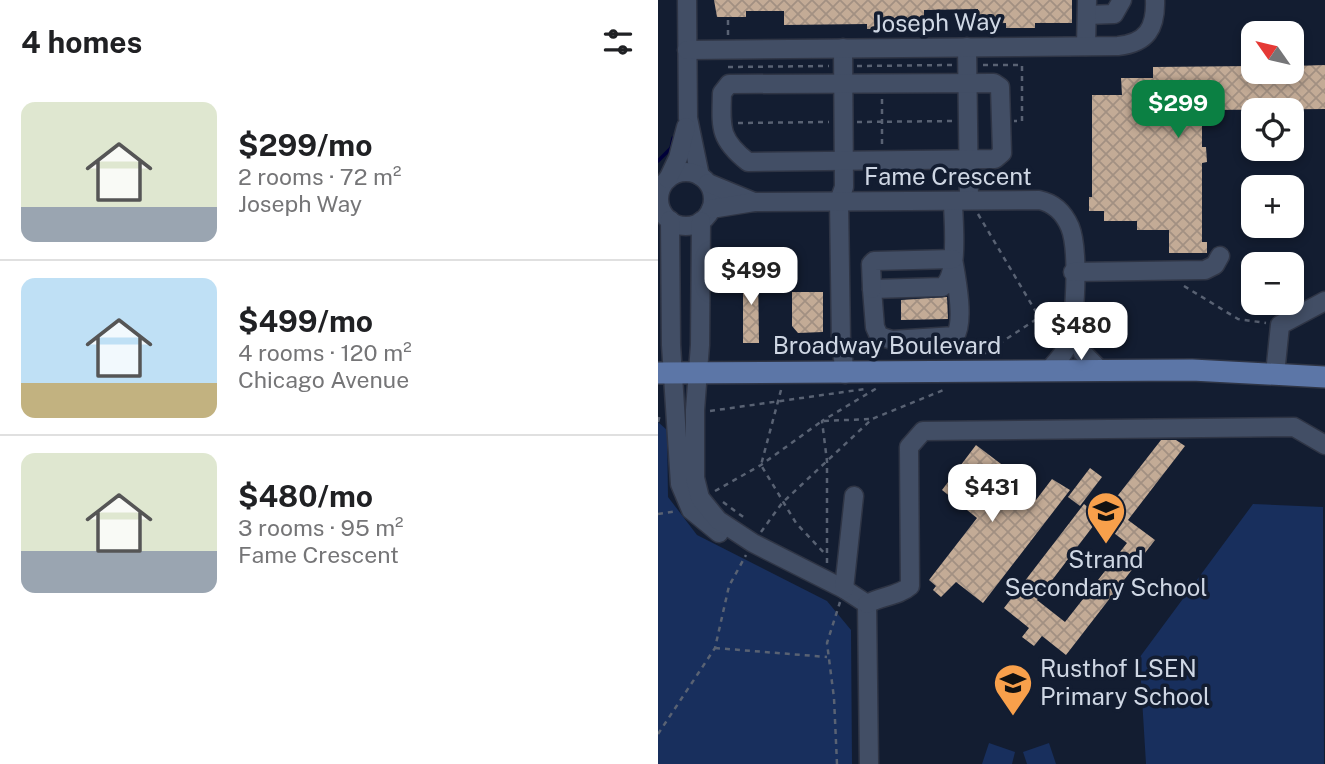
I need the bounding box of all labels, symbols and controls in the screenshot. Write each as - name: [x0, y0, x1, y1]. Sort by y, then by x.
- street label: Joseph Way: [872, 7, 1002, 37]
- north arrow: [1241, 21, 1304, 84]
- map controls: [1241, 21, 1304, 315]
- icon: filters: [599, 23, 637, 61]
- text: 4 homes: [21, 24, 142, 60]
- pin: $299: [1137, 80, 1219, 140]
- text: $299: [1148, 89, 1208, 116]
- button: locate: [1241, 98, 1304, 161]
- text: $299/mo: [238, 127, 372, 163]
- icon: home: [77, 130, 161, 214]
- street label: Fame Crescent: [864, 162, 1032, 190]
- text: 2 rooms · 72 m²: [238, 163, 401, 190]
- button: +: [1241, 175, 1304, 238]
- text: Joseph Way: [238, 190, 362, 217]
- pin: $499: [710, 247, 792, 307]
- button: −: [1241, 252, 1304, 315]
- text: $499: [721, 256, 781, 283]
- pin: $480: [1040, 302, 1122, 362]
- text: $499/mo: [238, 303, 373, 339]
- icon: home: [77, 306, 161, 390]
- text: $480: [1051, 311, 1111, 338]
- street label: Broadway Boulevard: [773, 331, 1001, 359]
- text: 4 rooms · 120 m²: [238, 339, 412, 366]
- text: Chicago Avenue: [238, 366, 409, 393]
- pin: $431: [951, 464, 1033, 524]
- text: $431: [964, 473, 1020, 500]
- text: $480/mo: [238, 478, 373, 514]
- icon: home: [77, 481, 161, 565]
- school or university icon: Strand Secondary School: [1085, 490, 1127, 545]
- text: 3 rooms · 95 m²: [238, 514, 404, 541]
- text: Fame Crescent: [238, 541, 399, 568]
- place label: Strand Secondary School: [1004, 545, 1208, 601]
- place label: Rusthof LSEN Primary School: [1040, 654, 1210, 710]
- school or university icon: Rusthof LSEN Primary School: [992, 662, 1034, 717]

